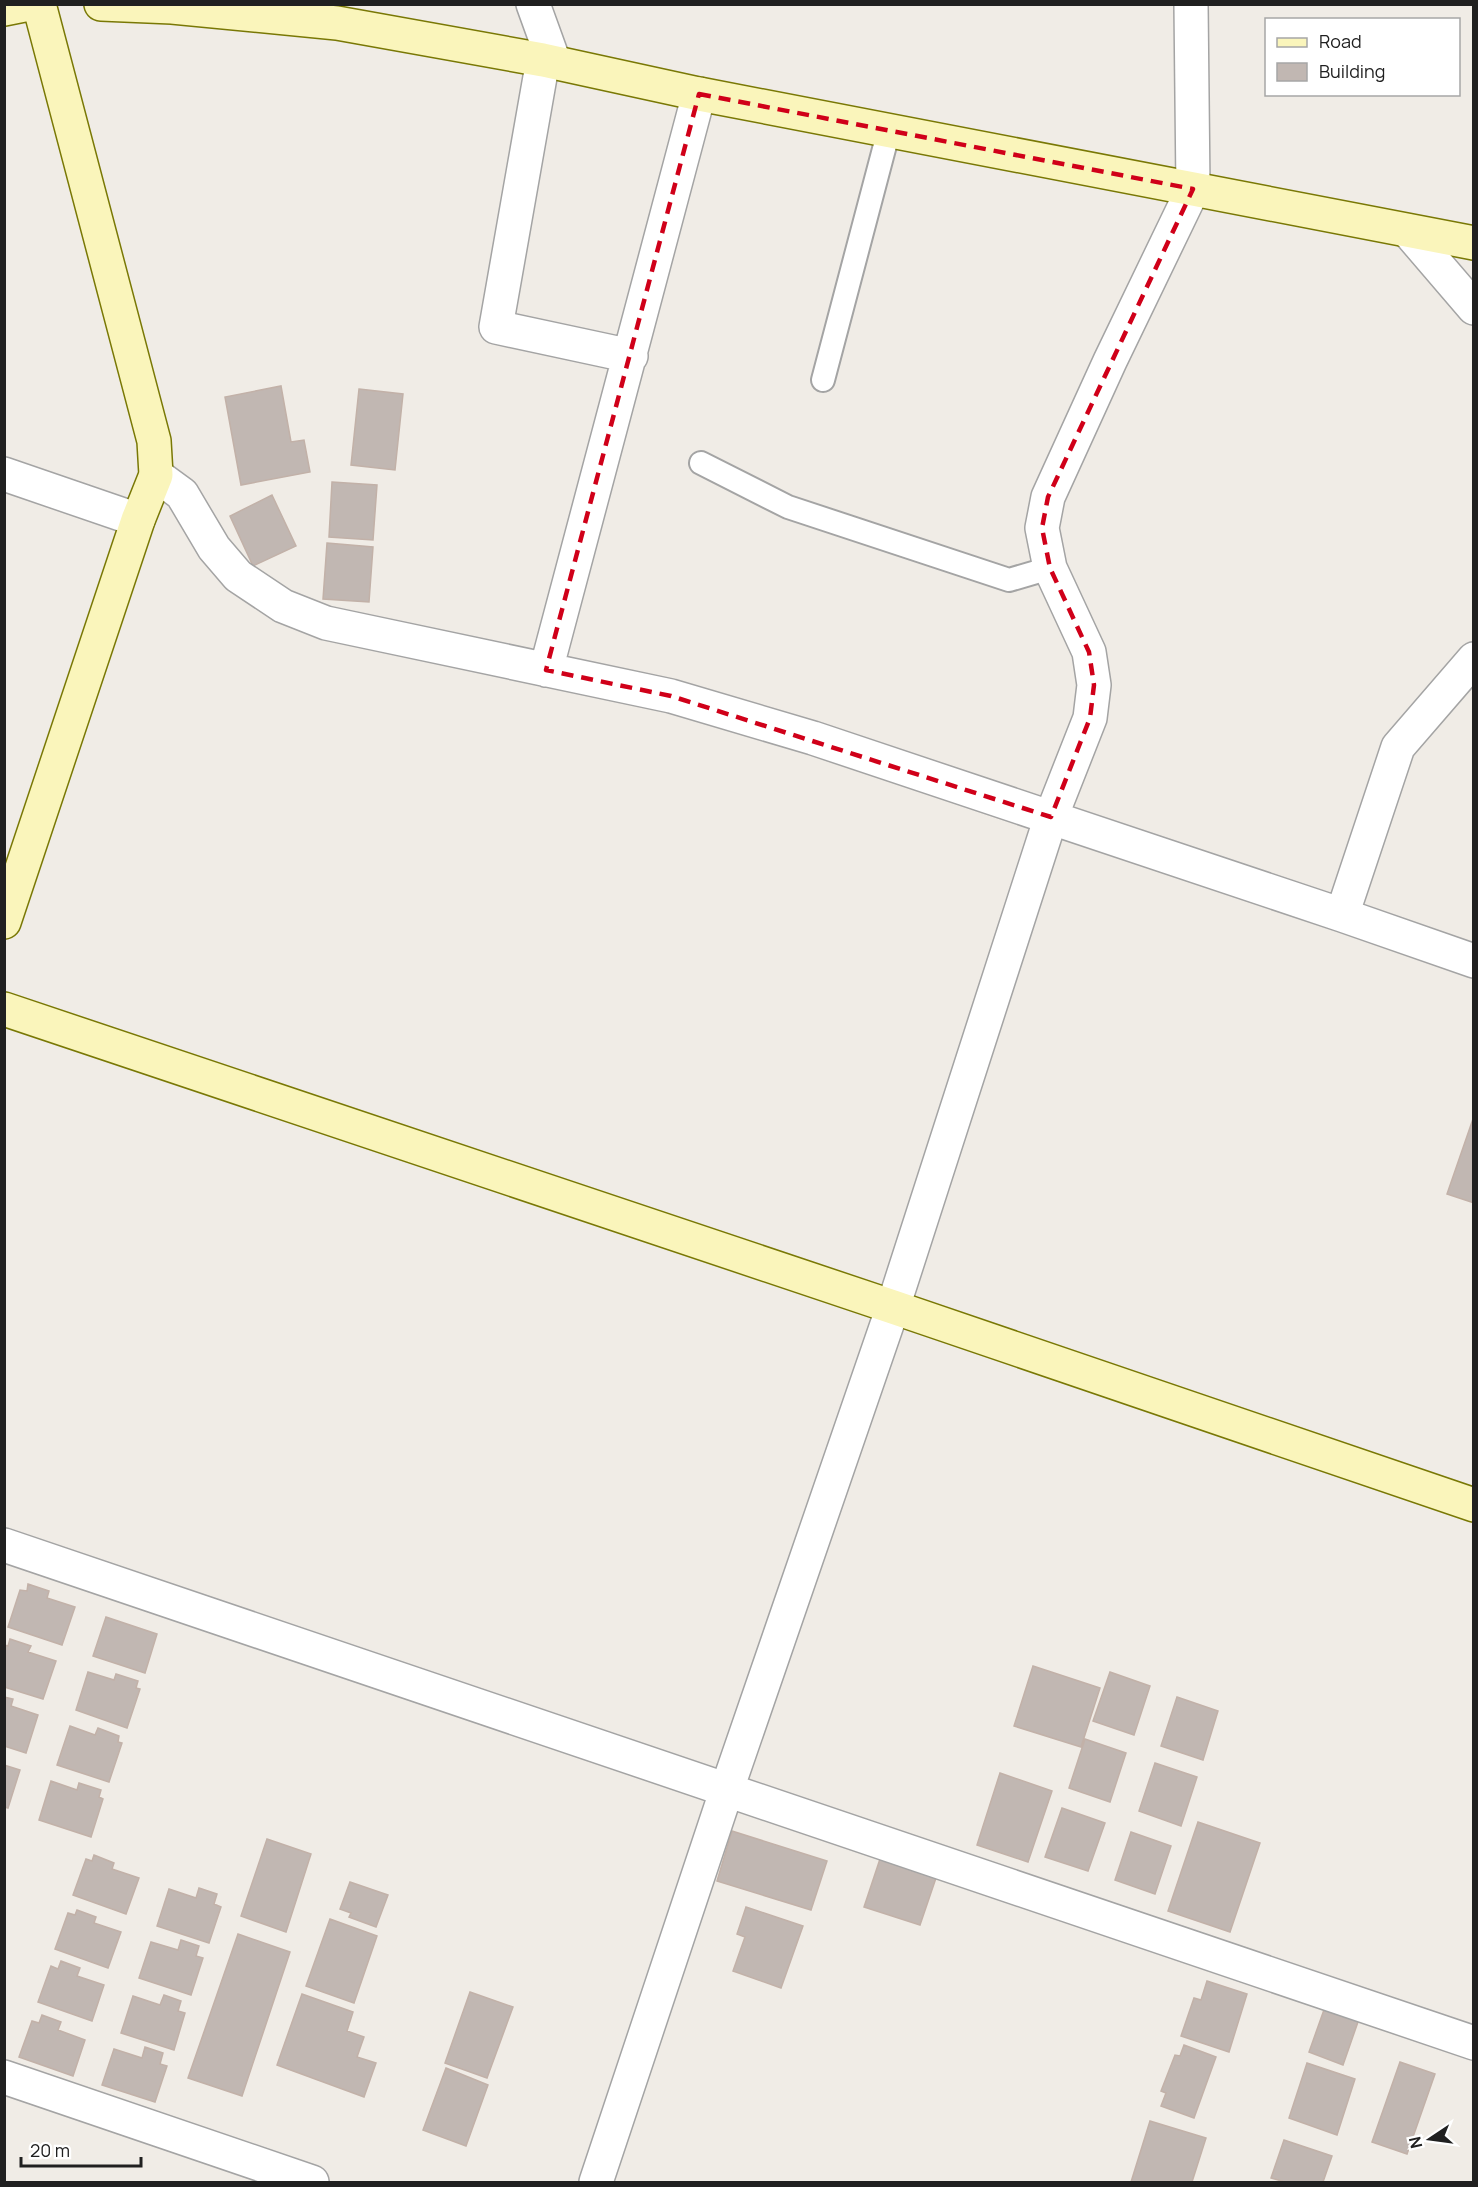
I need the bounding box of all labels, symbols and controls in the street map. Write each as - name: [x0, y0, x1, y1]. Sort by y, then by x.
- legend: [1265, 18, 1460, 96]
- text: Road: [1319, 29, 1362, 53]
- text: Building: [1319, 59, 1385, 83]
- north arrow: [1400, 2109, 1460, 2169]
- scale bar: [21, 2130, 141, 2168]
- text: N: [1403, 2134, 1427, 2150]
- text: 20 m: [30, 2138, 70, 2162]

